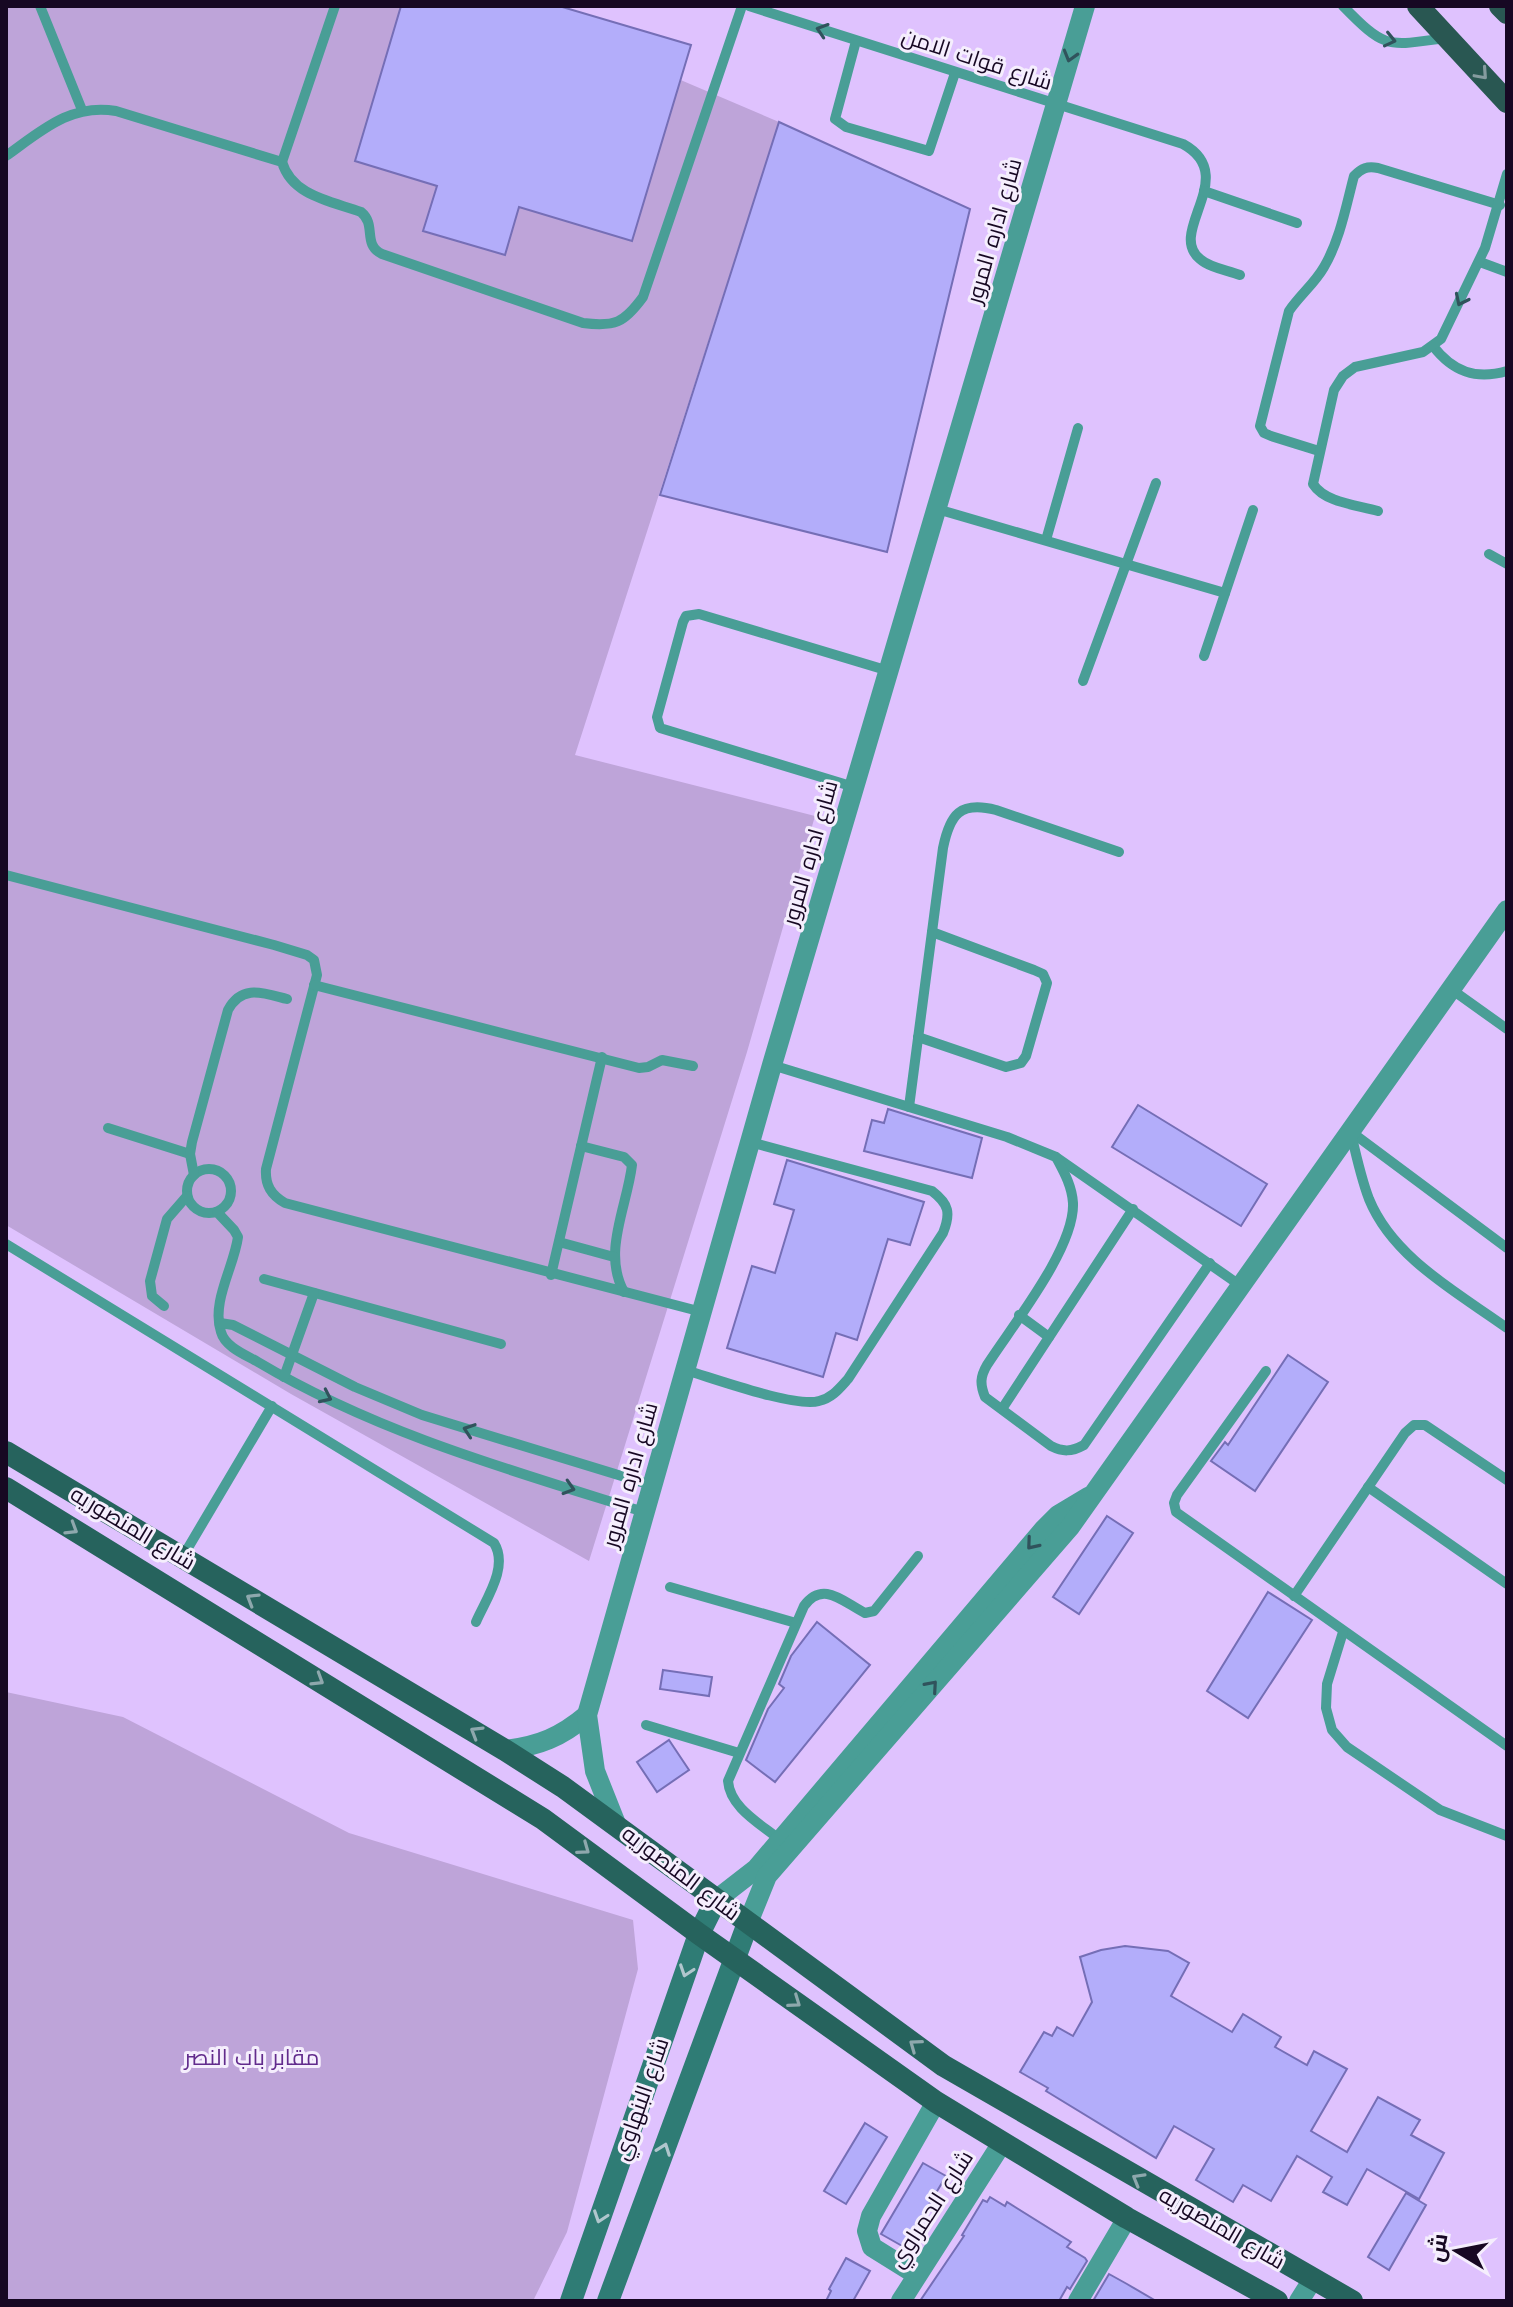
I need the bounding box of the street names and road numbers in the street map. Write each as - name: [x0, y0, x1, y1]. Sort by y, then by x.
- street label: شارع قوات الامن: [898, 23, 1055, 97]
- street label: شارع اداره المرور: [961, 155, 1029, 309]
- street label: شارع اداره المرور: [777, 777, 845, 931]
- street label: شارع اداره المرور: [597, 1399, 665, 1553]
- street label: شارع المنصوريه: [65, 1481, 200, 1577]
- street label: شارع المنصوريه: [616, 1821, 745, 1927]
- street label: شارع البنهاوي: [608, 2035, 677, 2165]
- street label: شارع الحمراوي: [884, 2146, 981, 2274]
- street label: شارع المنصوريه: [1154, 2182, 1289, 2276]

